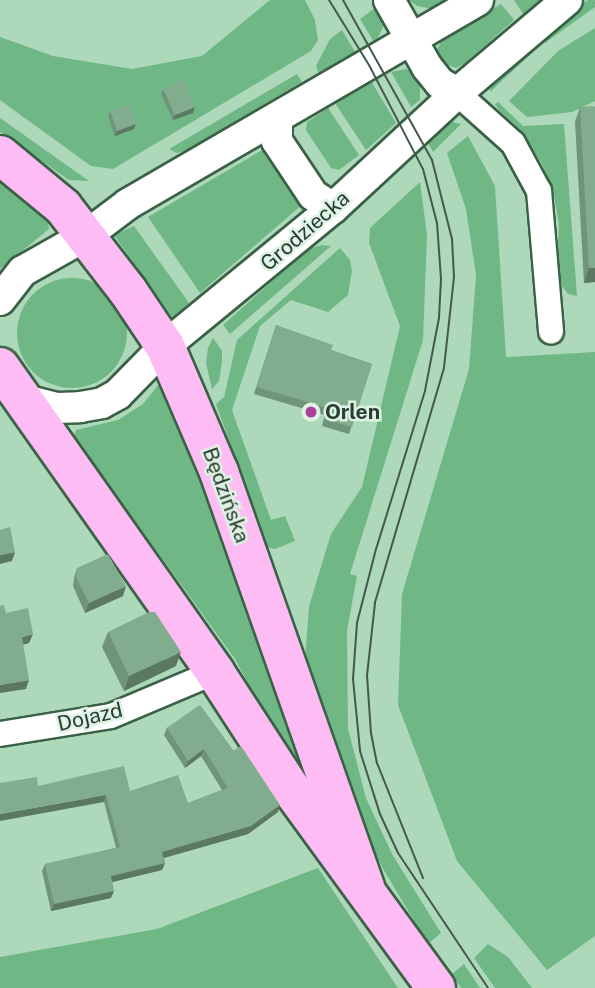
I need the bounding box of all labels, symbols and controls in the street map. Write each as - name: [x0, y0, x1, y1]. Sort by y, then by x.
- street label: Grodziecka: [255, 186, 355, 276]
- place label: Orlen: [325, 399, 380, 425]
- marker: Orlen: [303, 404, 319, 420]
- street label: Będzińska: [197, 444, 255, 546]
- street label: Dojazd: [55, 697, 125, 737]

